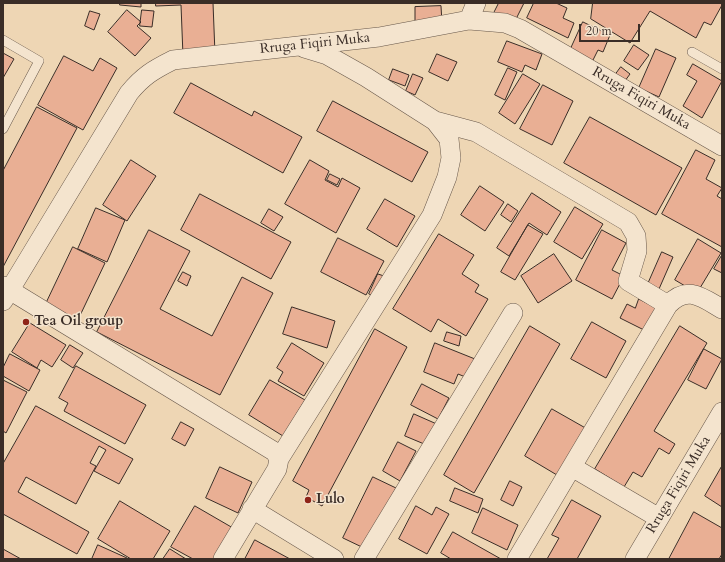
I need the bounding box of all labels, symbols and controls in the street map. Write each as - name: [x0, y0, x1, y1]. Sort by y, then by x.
- scale bar: [581, 16, 642, 42]
- text: 20 m: [586, 23, 612, 39]
- street label: Rruga Fiqiri Muka: [259, 30, 371, 58]
- street label: Rruga Fiqiri Muka: [589, 64, 693, 134]
- place label: Tea Oil group: [34, 314, 123, 330]
- marker: Tea Oil group: [21, 317, 31, 327]
- street label: Rruga Fiqiri Muka: [643, 433, 715, 537]
- place label: Lulo: [316, 492, 345, 508]
- marker: Lulo: [303, 495, 313, 505]

